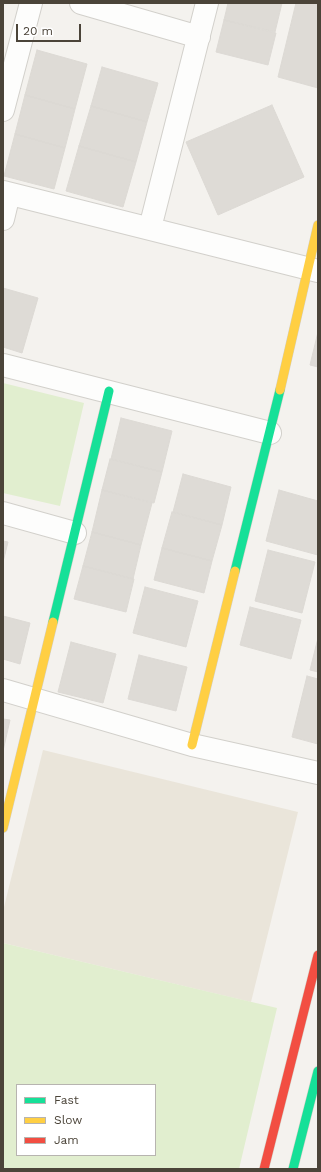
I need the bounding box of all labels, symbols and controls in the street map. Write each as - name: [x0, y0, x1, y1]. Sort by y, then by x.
- scale bar: [18, 16, 83, 42]
- text: 20 m: [23, 24, 53, 38]
- legend: [16, 1084, 156, 1156]
- text: Fast: [54, 1093, 79, 1107]
- text: Slow: [54, 1113, 82, 1127]
- text: Jam: [54, 1133, 79, 1147]

